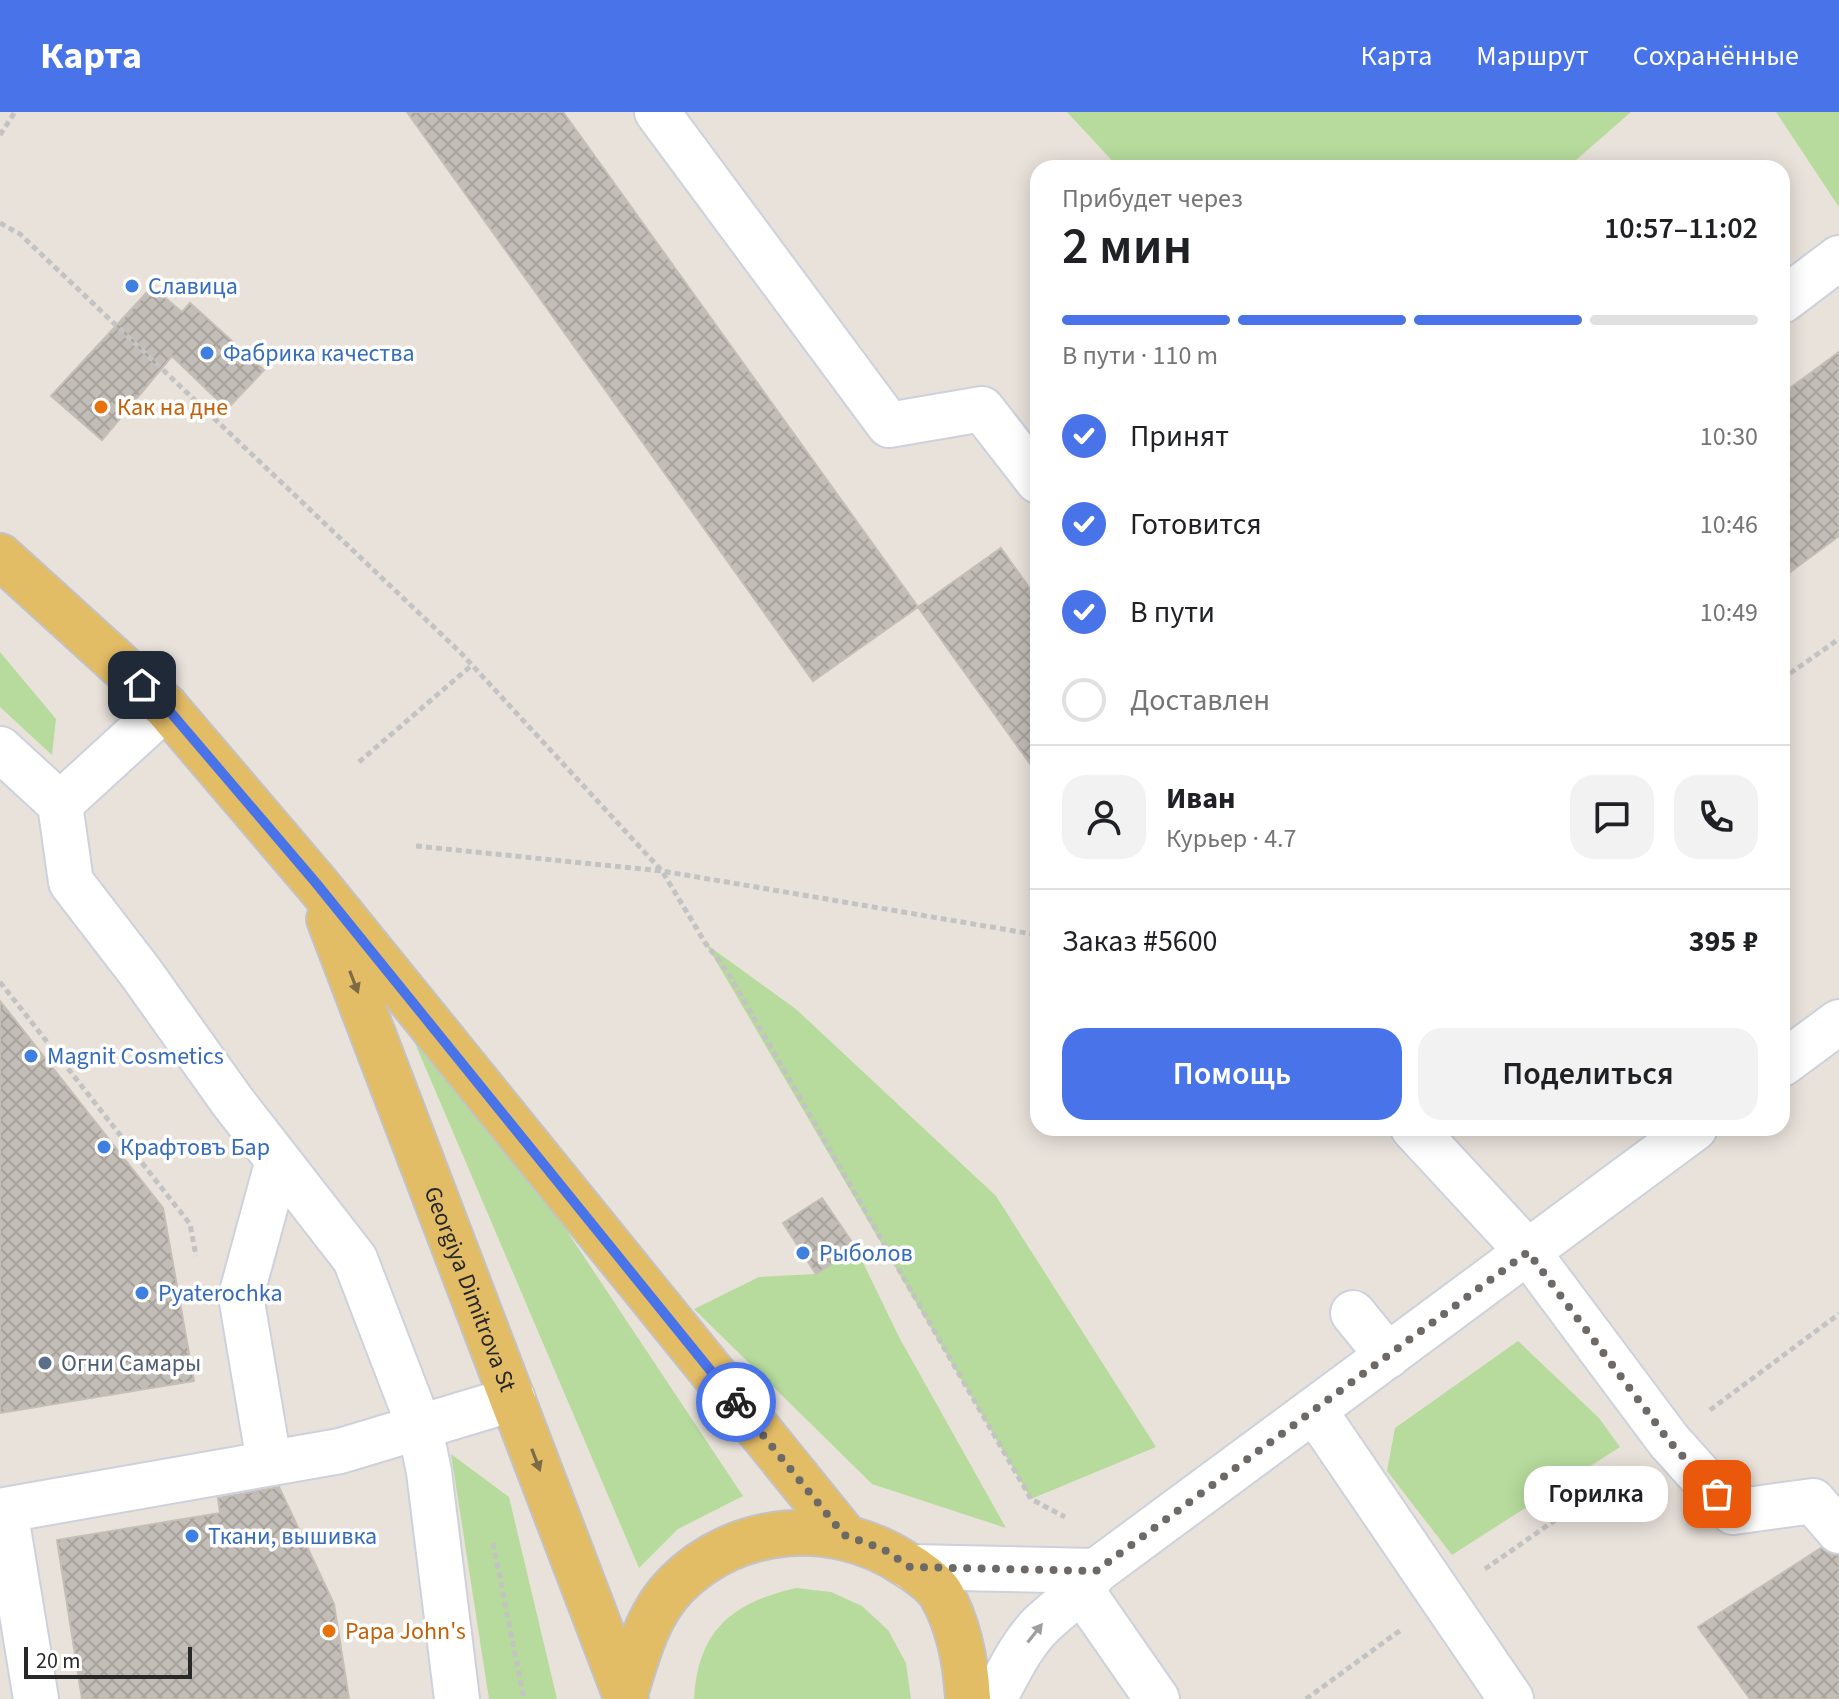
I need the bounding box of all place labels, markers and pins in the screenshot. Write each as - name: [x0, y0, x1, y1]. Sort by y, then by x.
- place label: Славица: [148, 269, 238, 304]
- marker: Славица: [123, 277, 141, 295]
- place label: Фабрика качества: [223, 336, 415, 371]
- marker: Фабрика качества: [198, 344, 216, 362]
- place label: Как на дне: [117, 390, 228, 425]
- marker: Как на дне: [92, 398, 110, 416]
- pin: [108, 651, 176, 719]
- place label: Magnit Cosmetics: [47, 1039, 224, 1074]
- marker: Magnit Cosmetics: [22, 1047, 40, 1065]
- place label: Крафтовъ Бар: [120, 1130, 270, 1165]
- marker: Крафтовъ Бар: [95, 1138, 113, 1156]
- place label: Рыболов: [819, 1236, 913, 1271]
- marker: Рыболов: [794, 1244, 812, 1262]
- place label: Pyaterochka: [158, 1276, 283, 1311]
- marker: Pyaterochka: [133, 1284, 151, 1302]
- place label: Огни Самары: [61, 1346, 201, 1381]
- marker: Огни Самары: [36, 1354, 54, 1372]
- pin: [1683, 1460, 1751, 1528]
- callout: Горилка: [1525, 1466, 1669, 1522]
- place label: Ткани, вышивка: [208, 1519, 377, 1554]
- marker: Ткани, вышивка: [183, 1527, 201, 1545]
- place label: Papa John's: [345, 1614, 466, 1649]
- marker: Papa John's: [320, 1622, 338, 1640]

